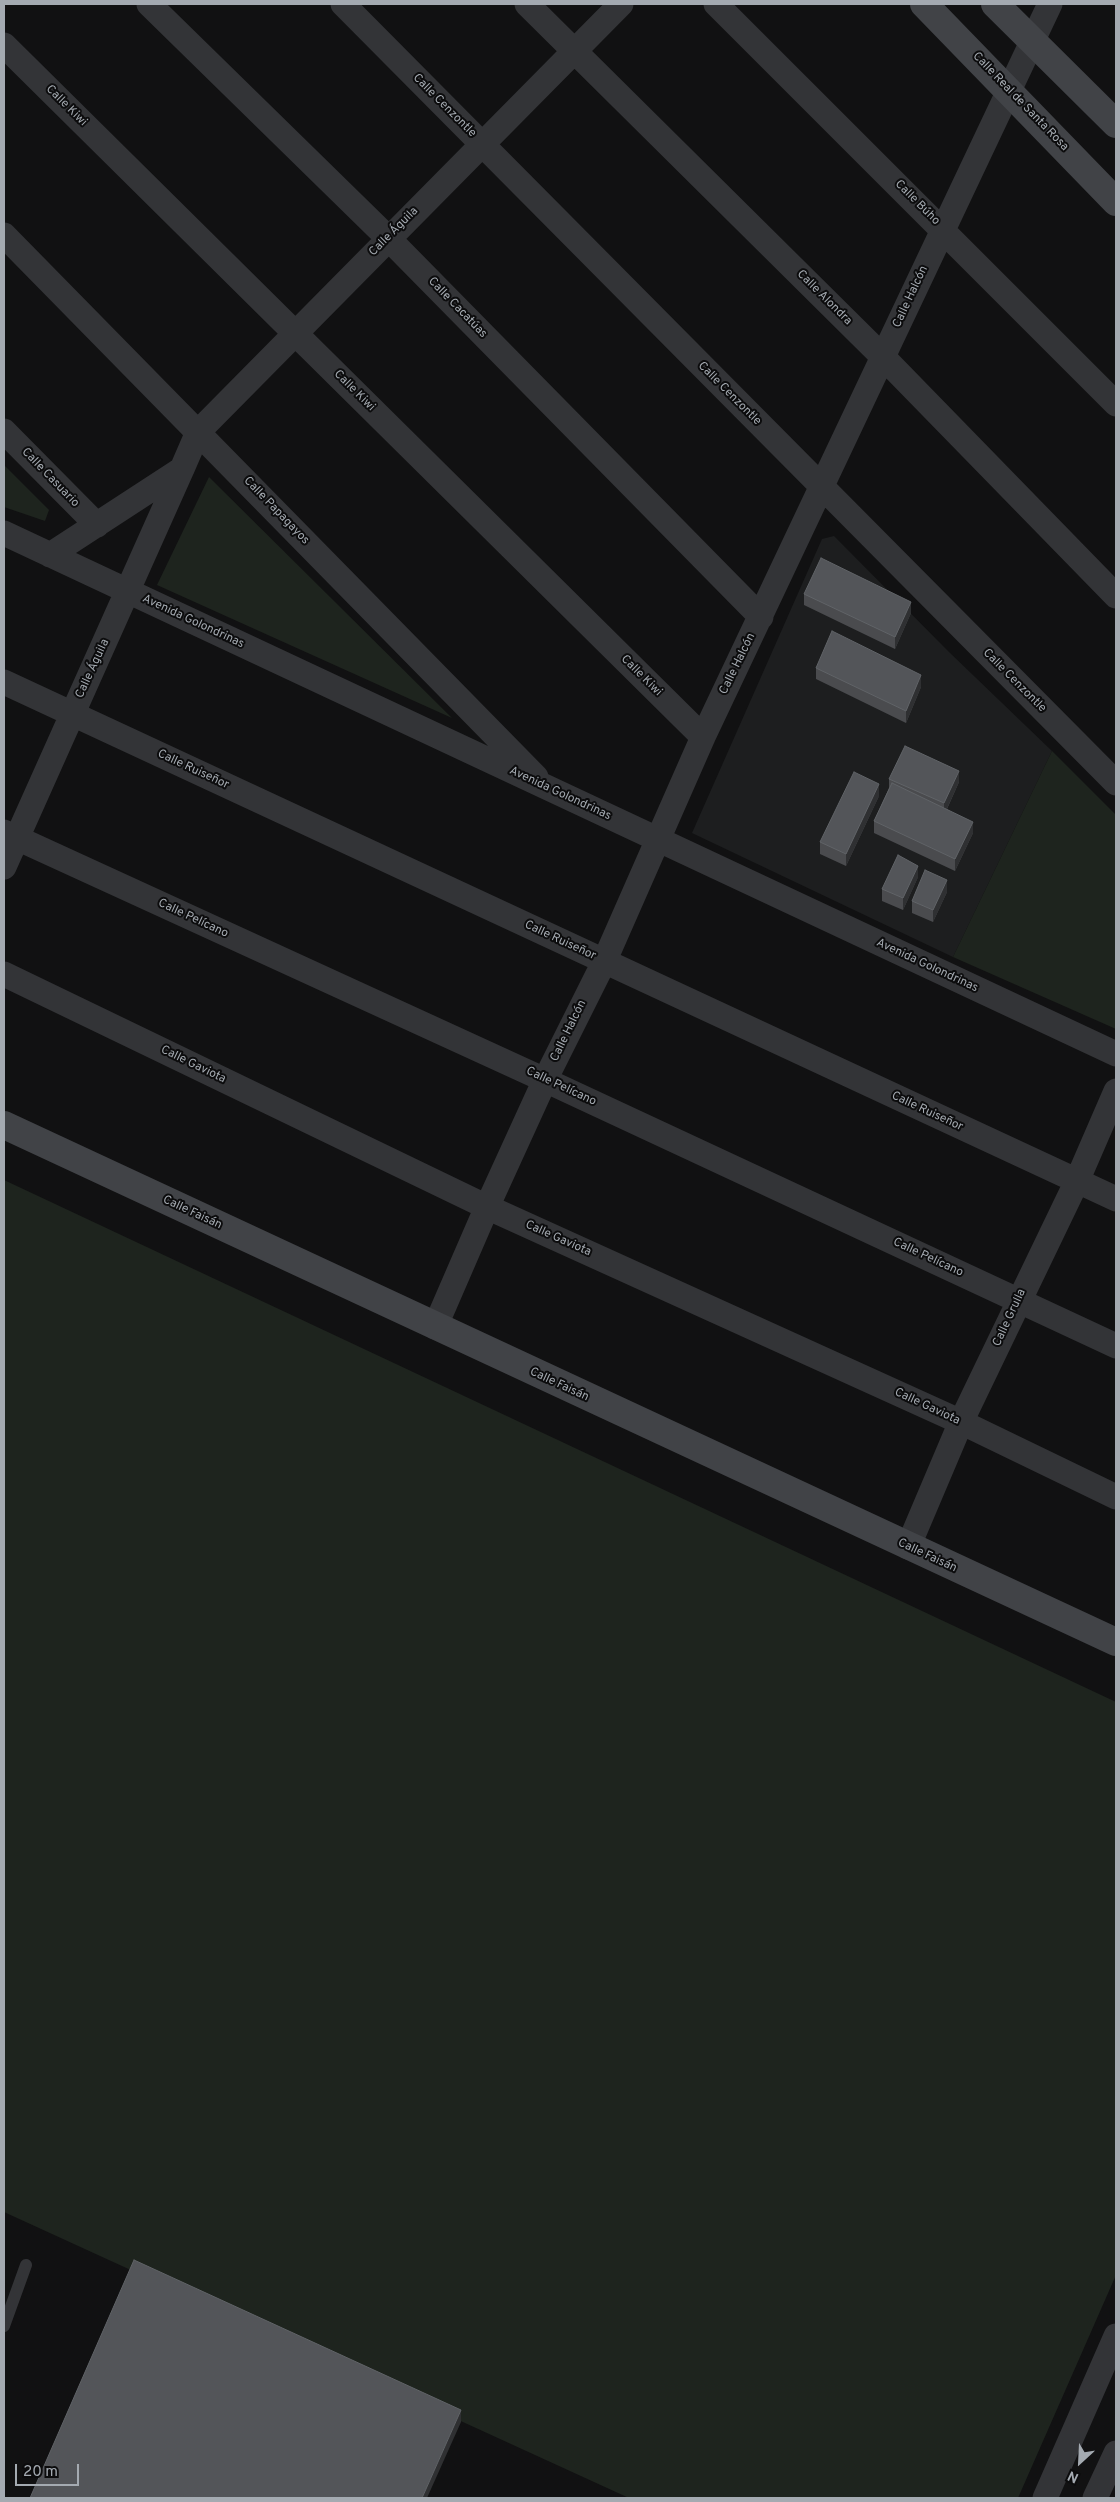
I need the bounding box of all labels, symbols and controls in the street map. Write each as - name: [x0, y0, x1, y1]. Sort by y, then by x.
- street label: Calle Real de Santa Rosa: [969, 50, 1071, 154]
- street label: Calle Cenzontle: [409, 71, 479, 141]
- street label: Calle Kiwi: [42, 82, 90, 130]
- street label: Calle Búho: [891, 177, 943, 229]
- street label: Calle Águila: [366, 204, 422, 260]
- street label: Calle Halcón: [890, 264, 932, 330]
- street label: Calle Alondra: [793, 267, 855, 329]
- street label: Calle Cacatúas: [424, 275, 490, 341]
- street label: Calle Cenzontle: [694, 359, 764, 429]
- street label: Calle Kiwi: [330, 367, 378, 415]
- street label: Calle Casuario: [18, 445, 82, 511]
- street label: Calle Papagayos: [240, 474, 312, 548]
- street label: Avenida Golondrinas: [140, 592, 246, 652]
- street label: Calle Halcón: [717, 631, 759, 697]
- street label: Calle Águila: [73, 637, 113, 701]
- street label: Calle Cenzontle: [979, 646, 1049, 716]
- street label: Calle Kiwi: [617, 652, 665, 700]
- street label: Calle Ruiseñor: [155, 747, 231, 793]
- street label: Avenida Golondrinas: [507, 764, 613, 824]
- street label: Calle Pelícano: [156, 896, 230, 942]
- street label: Calle Ruiseñor: [522, 918, 598, 964]
- street label: Avenida Golondrinas: [874, 936, 980, 996]
- street label: Calle Halcón: [548, 998, 590, 1064]
- street label: Calle Gaviota: [158, 1043, 228, 1087]
- street label: Calle Pelícano: [524, 1064, 598, 1110]
- street label: Calle Ruiseñor: [889, 1089, 965, 1135]
- street label: Calle Faisán: [160, 1193, 224, 1233]
- street label: Calle Gaviota: [523, 1218, 593, 1260]
- street label: Calle Pelícano: [891, 1235, 965, 1281]
- street label: Calle Grulla: [990, 1287, 1030, 1349]
- street label: Calle Faisán: [527, 1365, 591, 1405]
- street label: Calle Gaviota: [892, 1386, 962, 1428]
- street label: Calle Faisán: [895, 1536, 959, 1576]
- north arrow: [1055, 2437, 1105, 2487]
- scale bar: [18, 2454, 81, 2486]
- text: 20 m: [23, 2463, 58, 2482]
- text: N: [1065, 2466, 1082, 2486]

